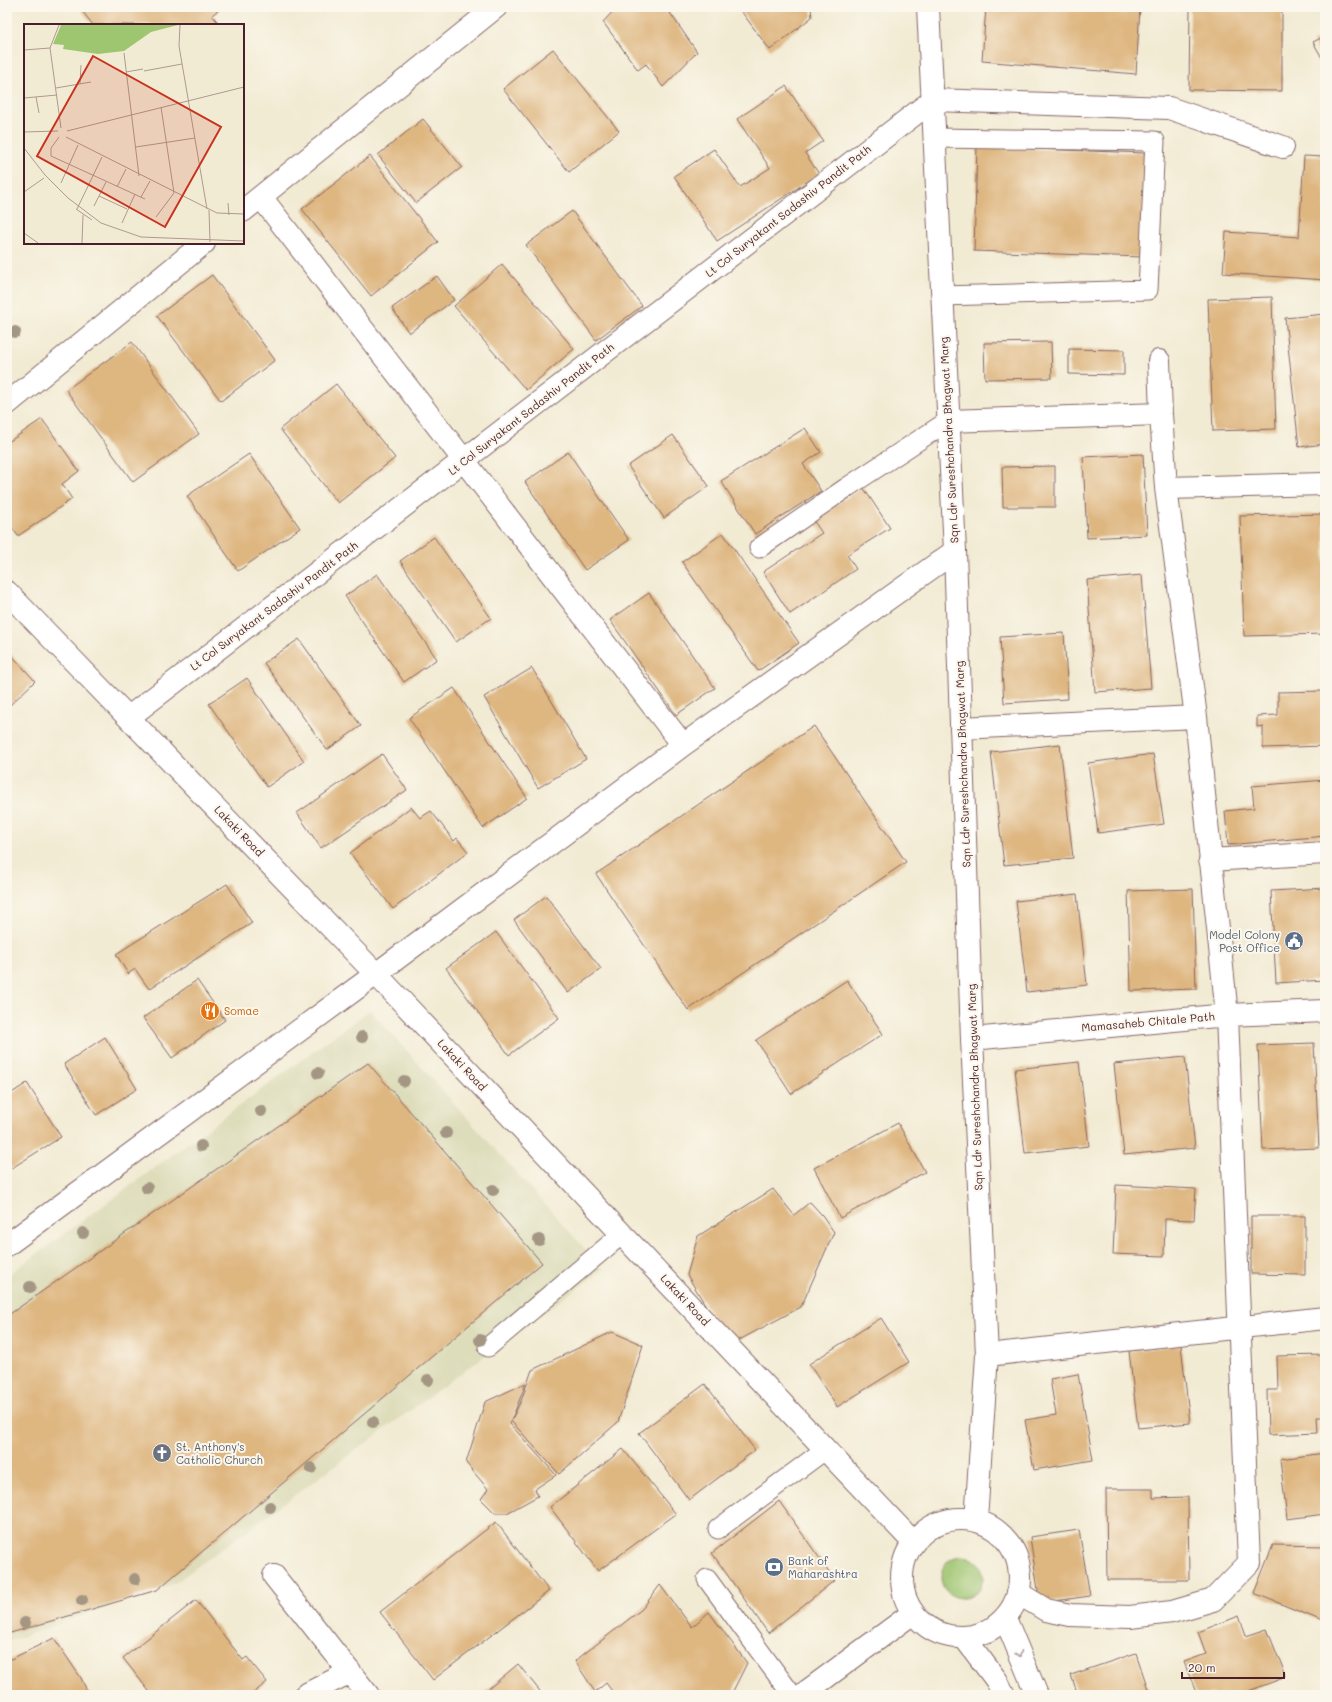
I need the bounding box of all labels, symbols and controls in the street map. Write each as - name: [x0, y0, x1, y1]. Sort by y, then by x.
- inset map: [24, 24, 244, 244]
- street label: Lt Col Suryakant Sadashiv Pandit Path: [702, 141, 874, 280]
- street label: Sqn Ldr Sureshchandra Bhagwat Marg: [936, 336, 961, 544]
- street label: Lt Col Suryakant Sadashiv Pandit Path: [445, 339, 617, 478]
- street label: Lt Col Suryakant Sadashiv Pandit Path: [187, 538, 361, 674]
- street label: Sqn Ldr Sureshchandra Bhagwat Marg: [951, 660, 974, 868]
- street label: Lakaki Road: [211, 802, 268, 859]
- place label: Model Colony Post Office: [1209, 927, 1280, 955]
- public building icon: Model Colony Post Office: [1283, 930, 1305, 952]
- street label: Sqn Ldr Sureshchandra Bhagwat Marg: [963, 983, 986, 1191]
- restaurant icon: Somae: [199, 1000, 221, 1022]
- place label: Somae: [224, 1003, 259, 1018]
- street label: Mamasaheb Chitale Path: [1081, 1008, 1215, 1035]
- street label: Lakaki Road: [435, 1036, 490, 1094]
- street label: Lakaki Road: [658, 1271, 713, 1329]
- place label: St. Anthony's Catholic Church: [176, 1439, 263, 1467]
- church icon: St. Anthony's Catholic Church: [151, 1442, 173, 1464]
- place label: Bank of Maharashtra: [788, 1553, 858, 1581]
- bank icon: Bank of Maharashtra: [763, 1556, 785, 1578]
- one-way arrow: [1015, 1651, 1023, 1658]
- scale bar: [1182, 1654, 1284, 1680]
- text: 20 m: [1188, 1659, 1216, 1675]

